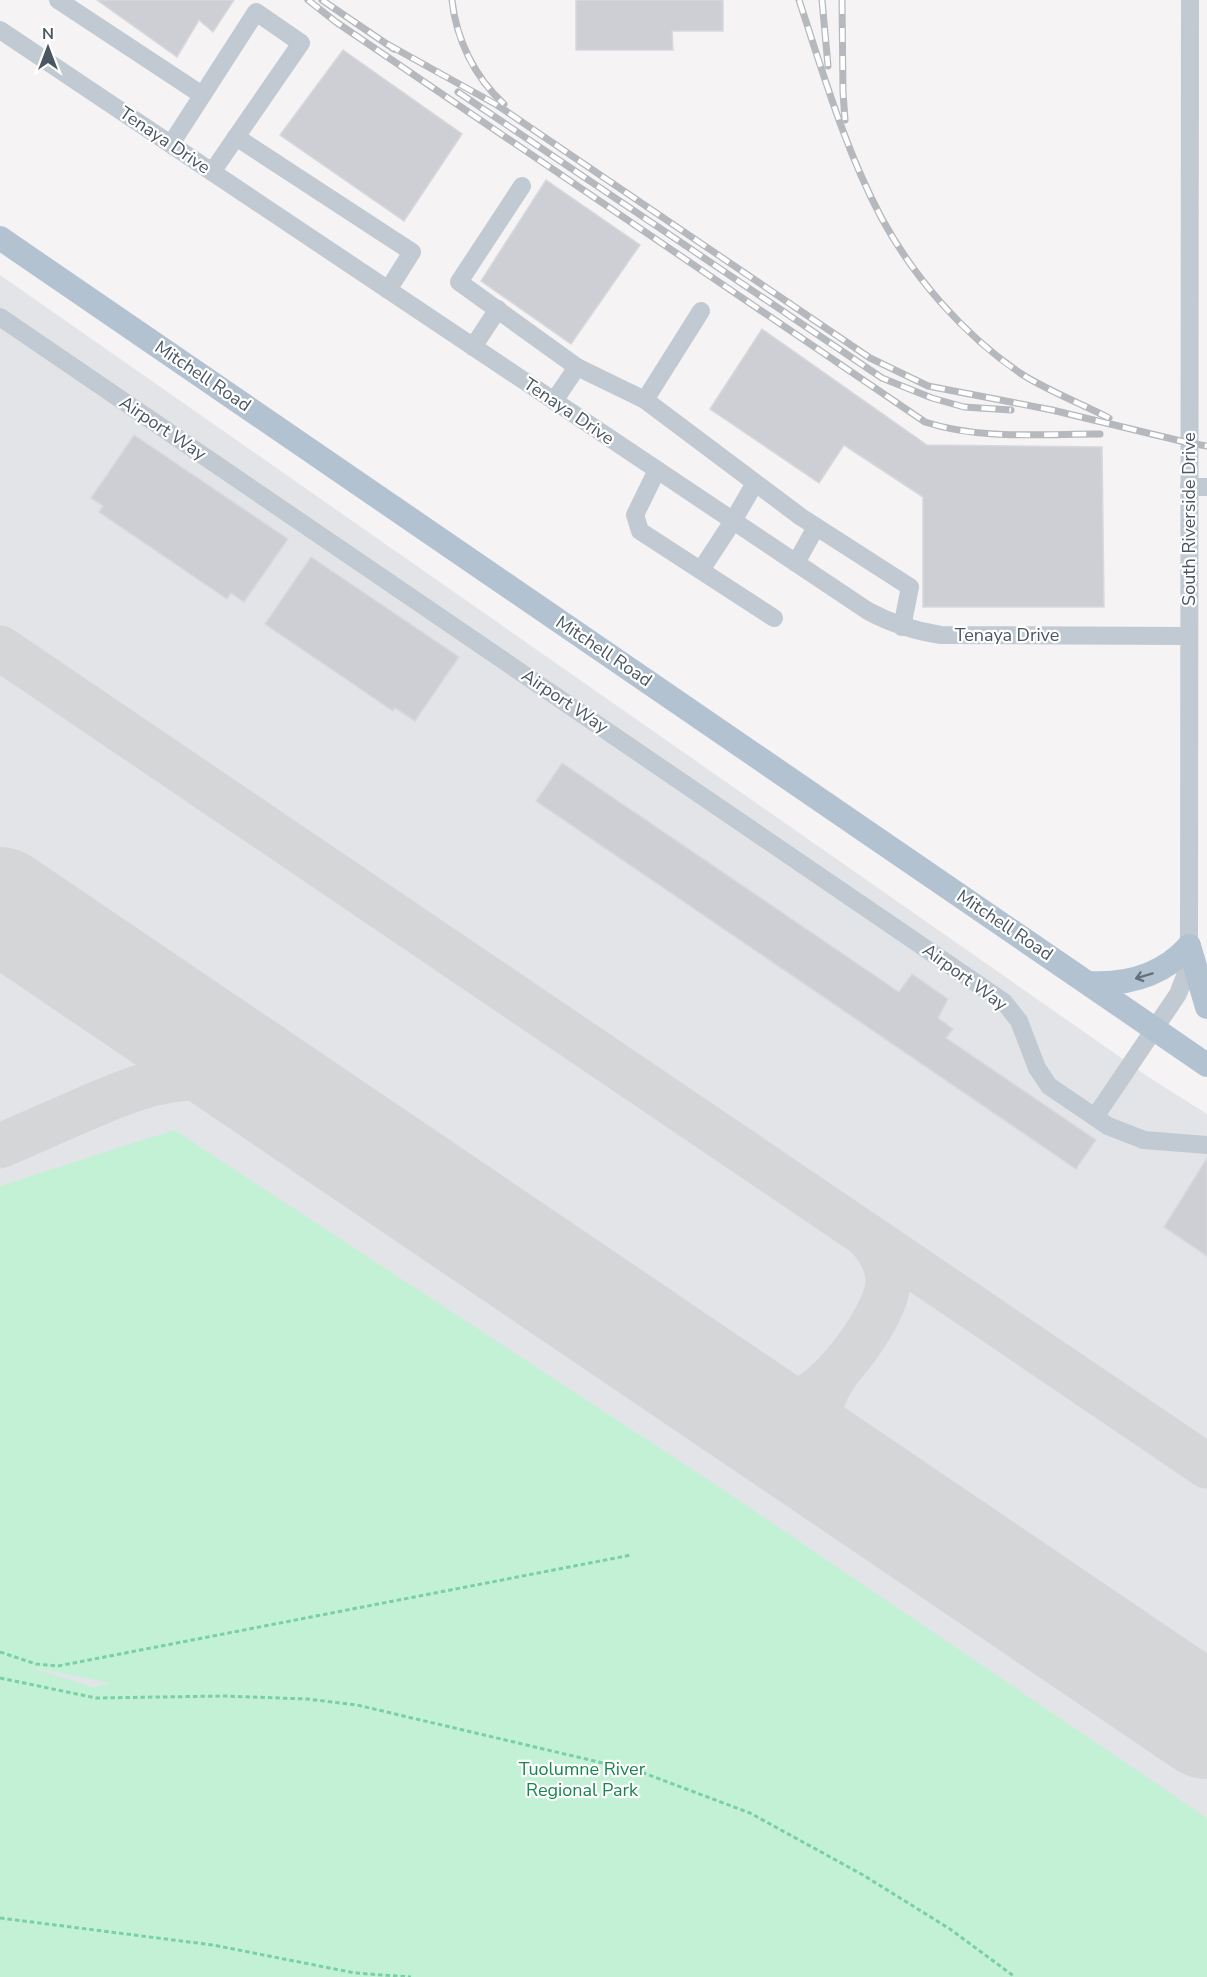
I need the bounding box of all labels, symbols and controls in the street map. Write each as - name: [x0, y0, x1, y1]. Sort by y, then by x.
- north arrow: [18, 18, 78, 78]
- text: N: [42, 23, 54, 45]
- street label: Tenaya Drive: [115, 101, 215, 179]
- street label: Mitchell Road: [150, 335, 256, 417]
- street label: Tenaya Drive: [519, 372, 619, 450]
- street label: Airport Way: [115, 390, 212, 466]
- street label: South Riverside Drive: [1177, 432, 1201, 606]
- street label: Mitchell Road: [551, 610, 657, 692]
- street label: Tenaya Drive: [955, 623, 1059, 647]
- street label: Airport Way: [517, 663, 614, 739]
- street label: Mitchell Road: [952, 884, 1058, 966]
- street label: Airport Way: [918, 938, 1013, 1016]
- one-way arrow: [1135, 971, 1154, 982]
- park label: Tuolumne River Regional Park: [519, 1757, 646, 1802]

